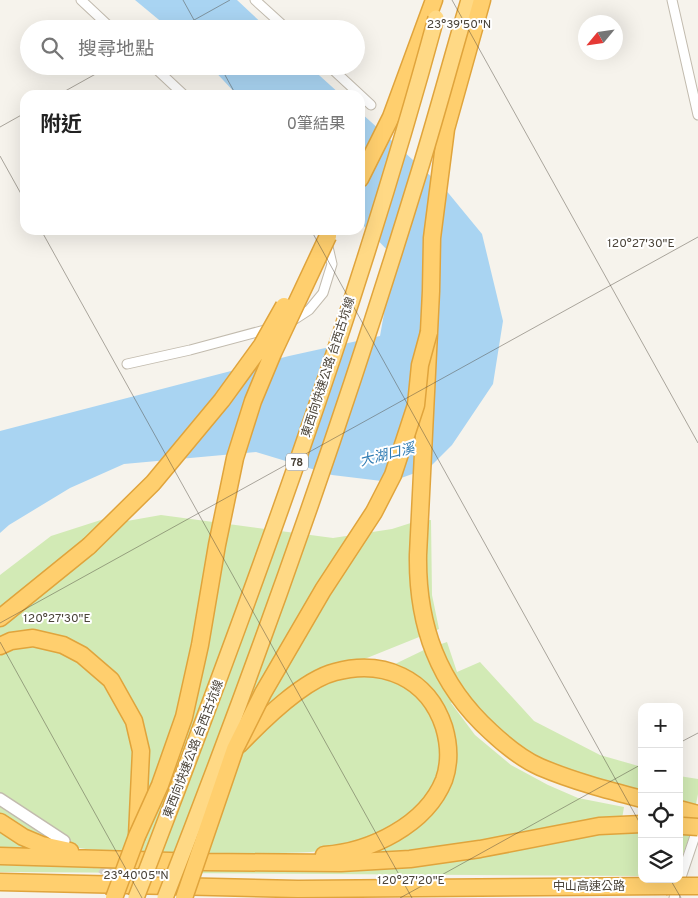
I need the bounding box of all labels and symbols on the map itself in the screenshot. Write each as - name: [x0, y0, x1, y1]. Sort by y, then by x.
- north arrow: [578, 15, 623, 60]
- text: 23°39'50"N: [427, 17, 491, 33]
- text: 120°27'30"E: [607, 236, 675, 252]
- street label: 東西向快速公路 台西古坑線: [299, 295, 359, 440]
- water label: 大湖口溪: [358, 440, 419, 470]
- road number: 78: [286, 454, 308, 471]
- text: 120°27'30"E: [23, 611, 91, 627]
- street label: 東西向快速公路 台西古坑線: [160, 678, 228, 821]
- text: 23°40'05"N: [103, 868, 169, 884]
- text: 120°27'20"E: [377, 873, 445, 889]
- street label: 中山高速公路: [553, 879, 625, 895]

